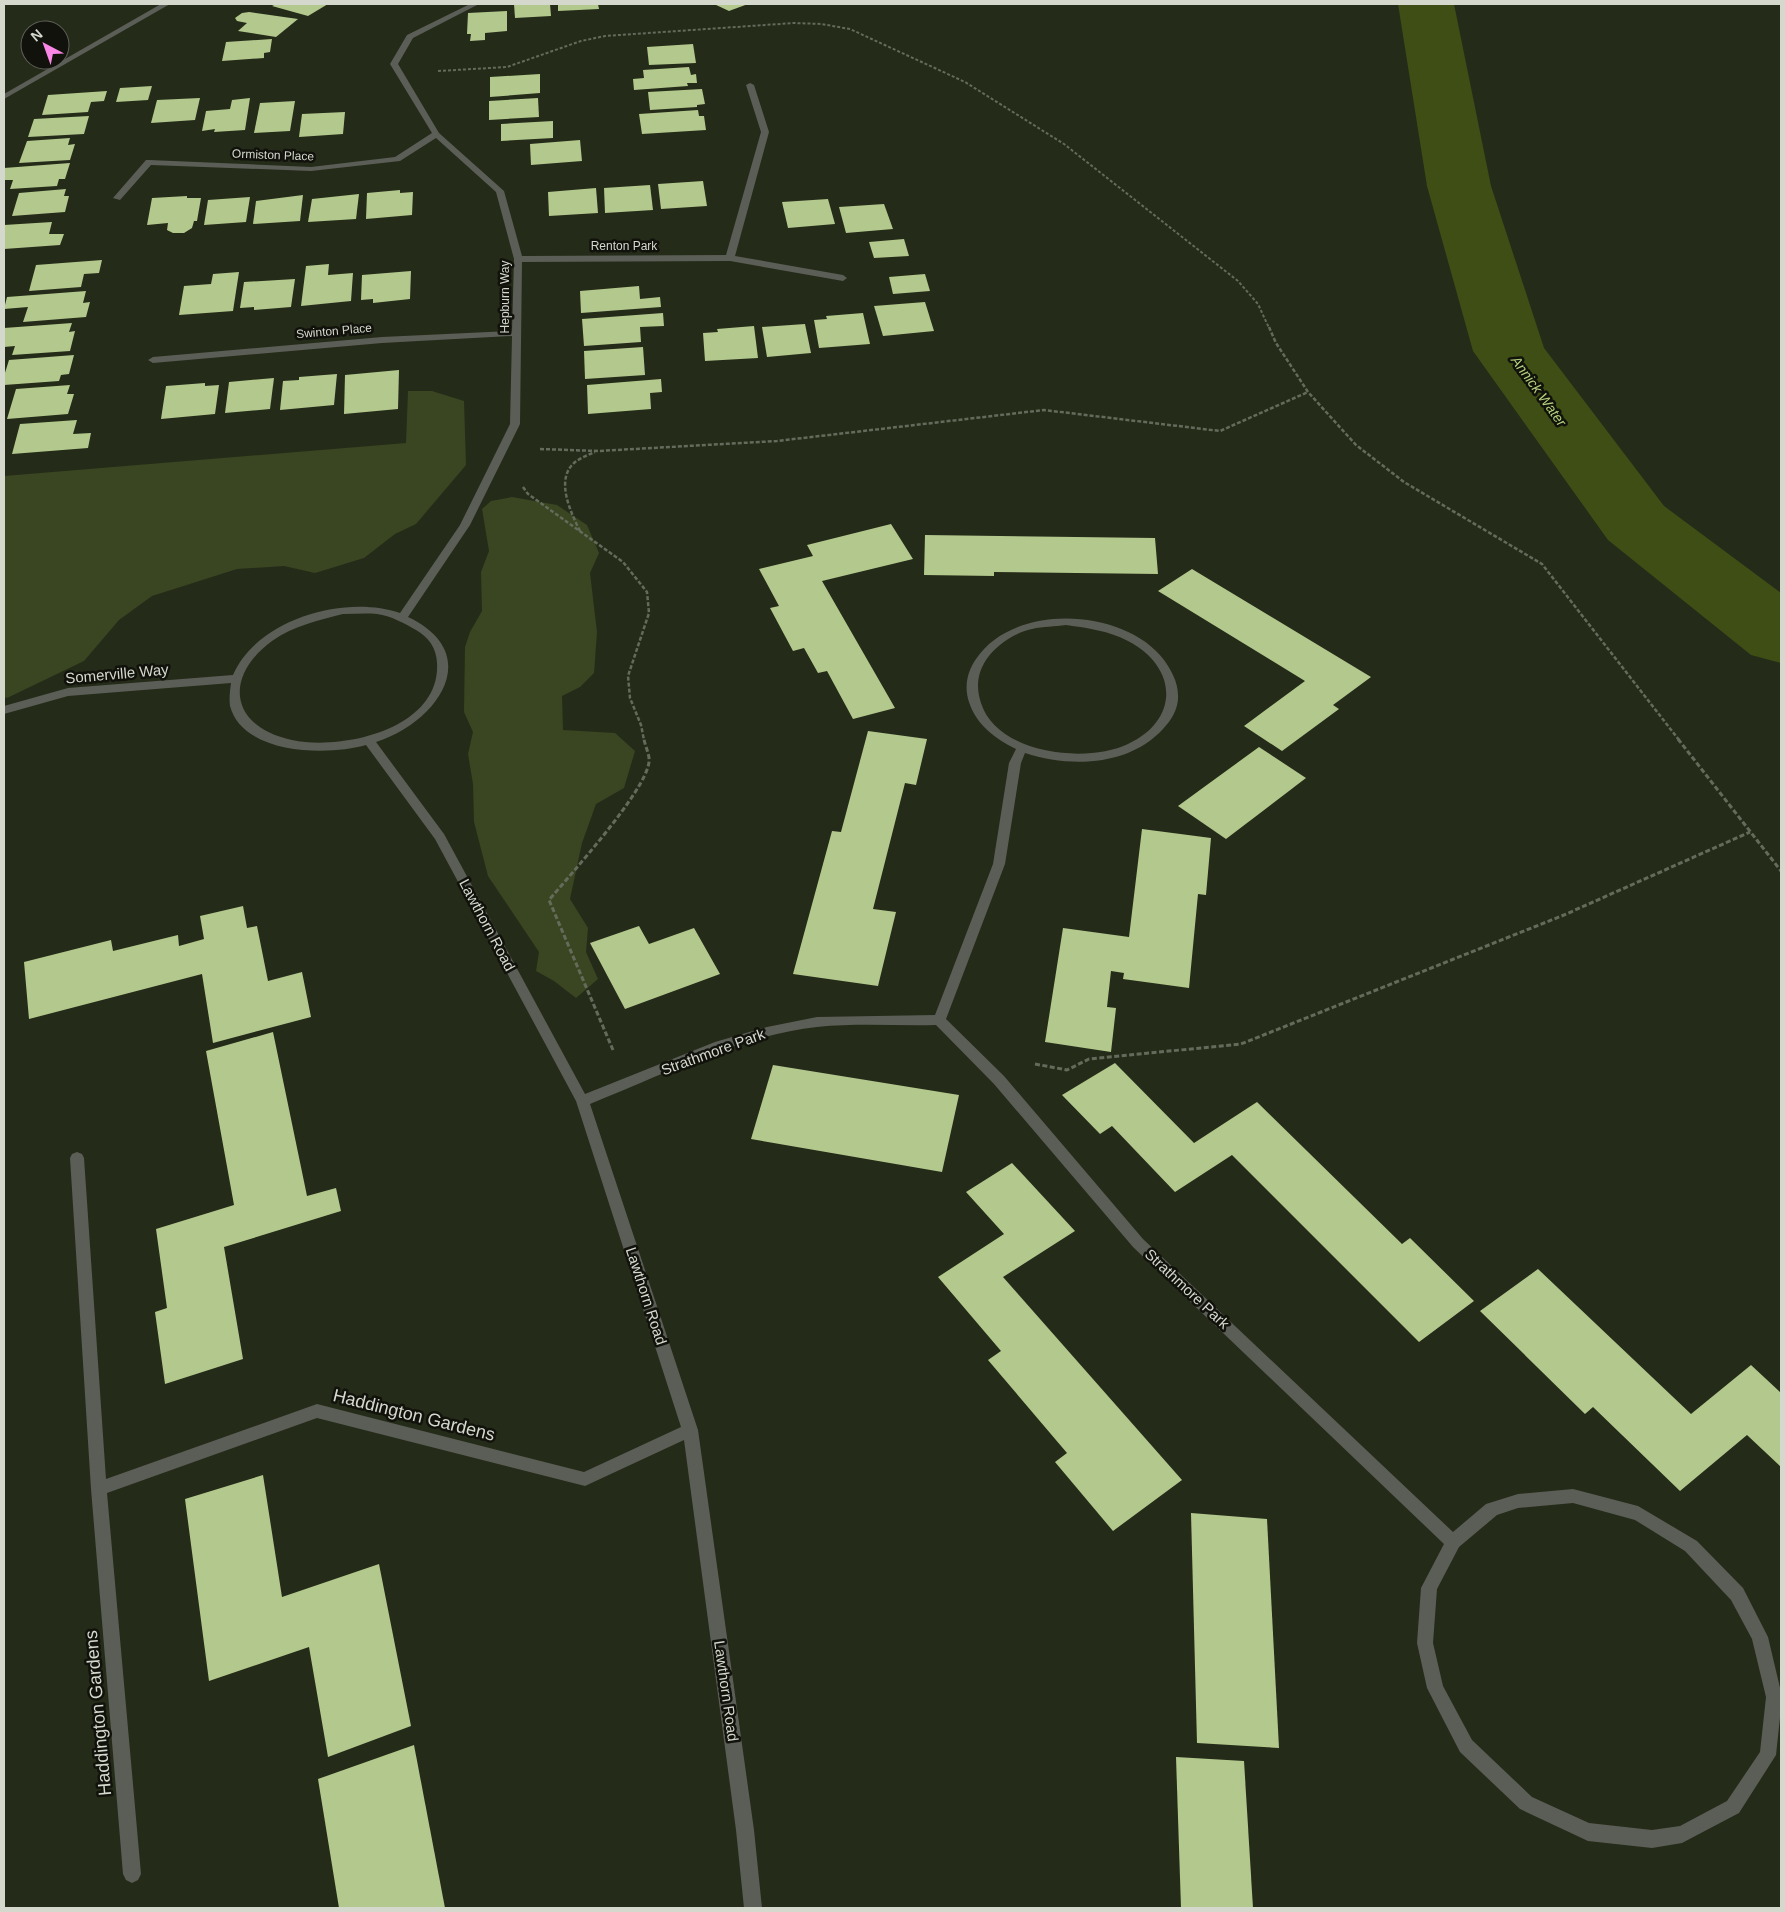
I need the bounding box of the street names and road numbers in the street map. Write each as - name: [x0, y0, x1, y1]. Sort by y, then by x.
- street label: Ormiston Place: [232, 147, 315, 163]
- street label: Renton Park: [591, 239, 658, 253]
- street label: Hepburn Way: [498, 261, 512, 333]
- street label: Swinton Place: [296, 321, 373, 341]
- street label: Somerville Way: [65, 660, 170, 686]
- street label: Lawthorn Road: [456, 876, 519, 974]
- street label: Strathmore Park: [659, 1025, 768, 1078]
- street label: Lawthorn Road: [623, 1245, 670, 1347]
- street label: Strathmore Park: [1142, 1245, 1233, 1332]
- street label: Haddington Gardens: [331, 1385, 497, 1445]
- street label: Haddington Gardens: [81, 1629, 115, 1797]
- street label: Lawthorn Road: [711, 1639, 742, 1742]

